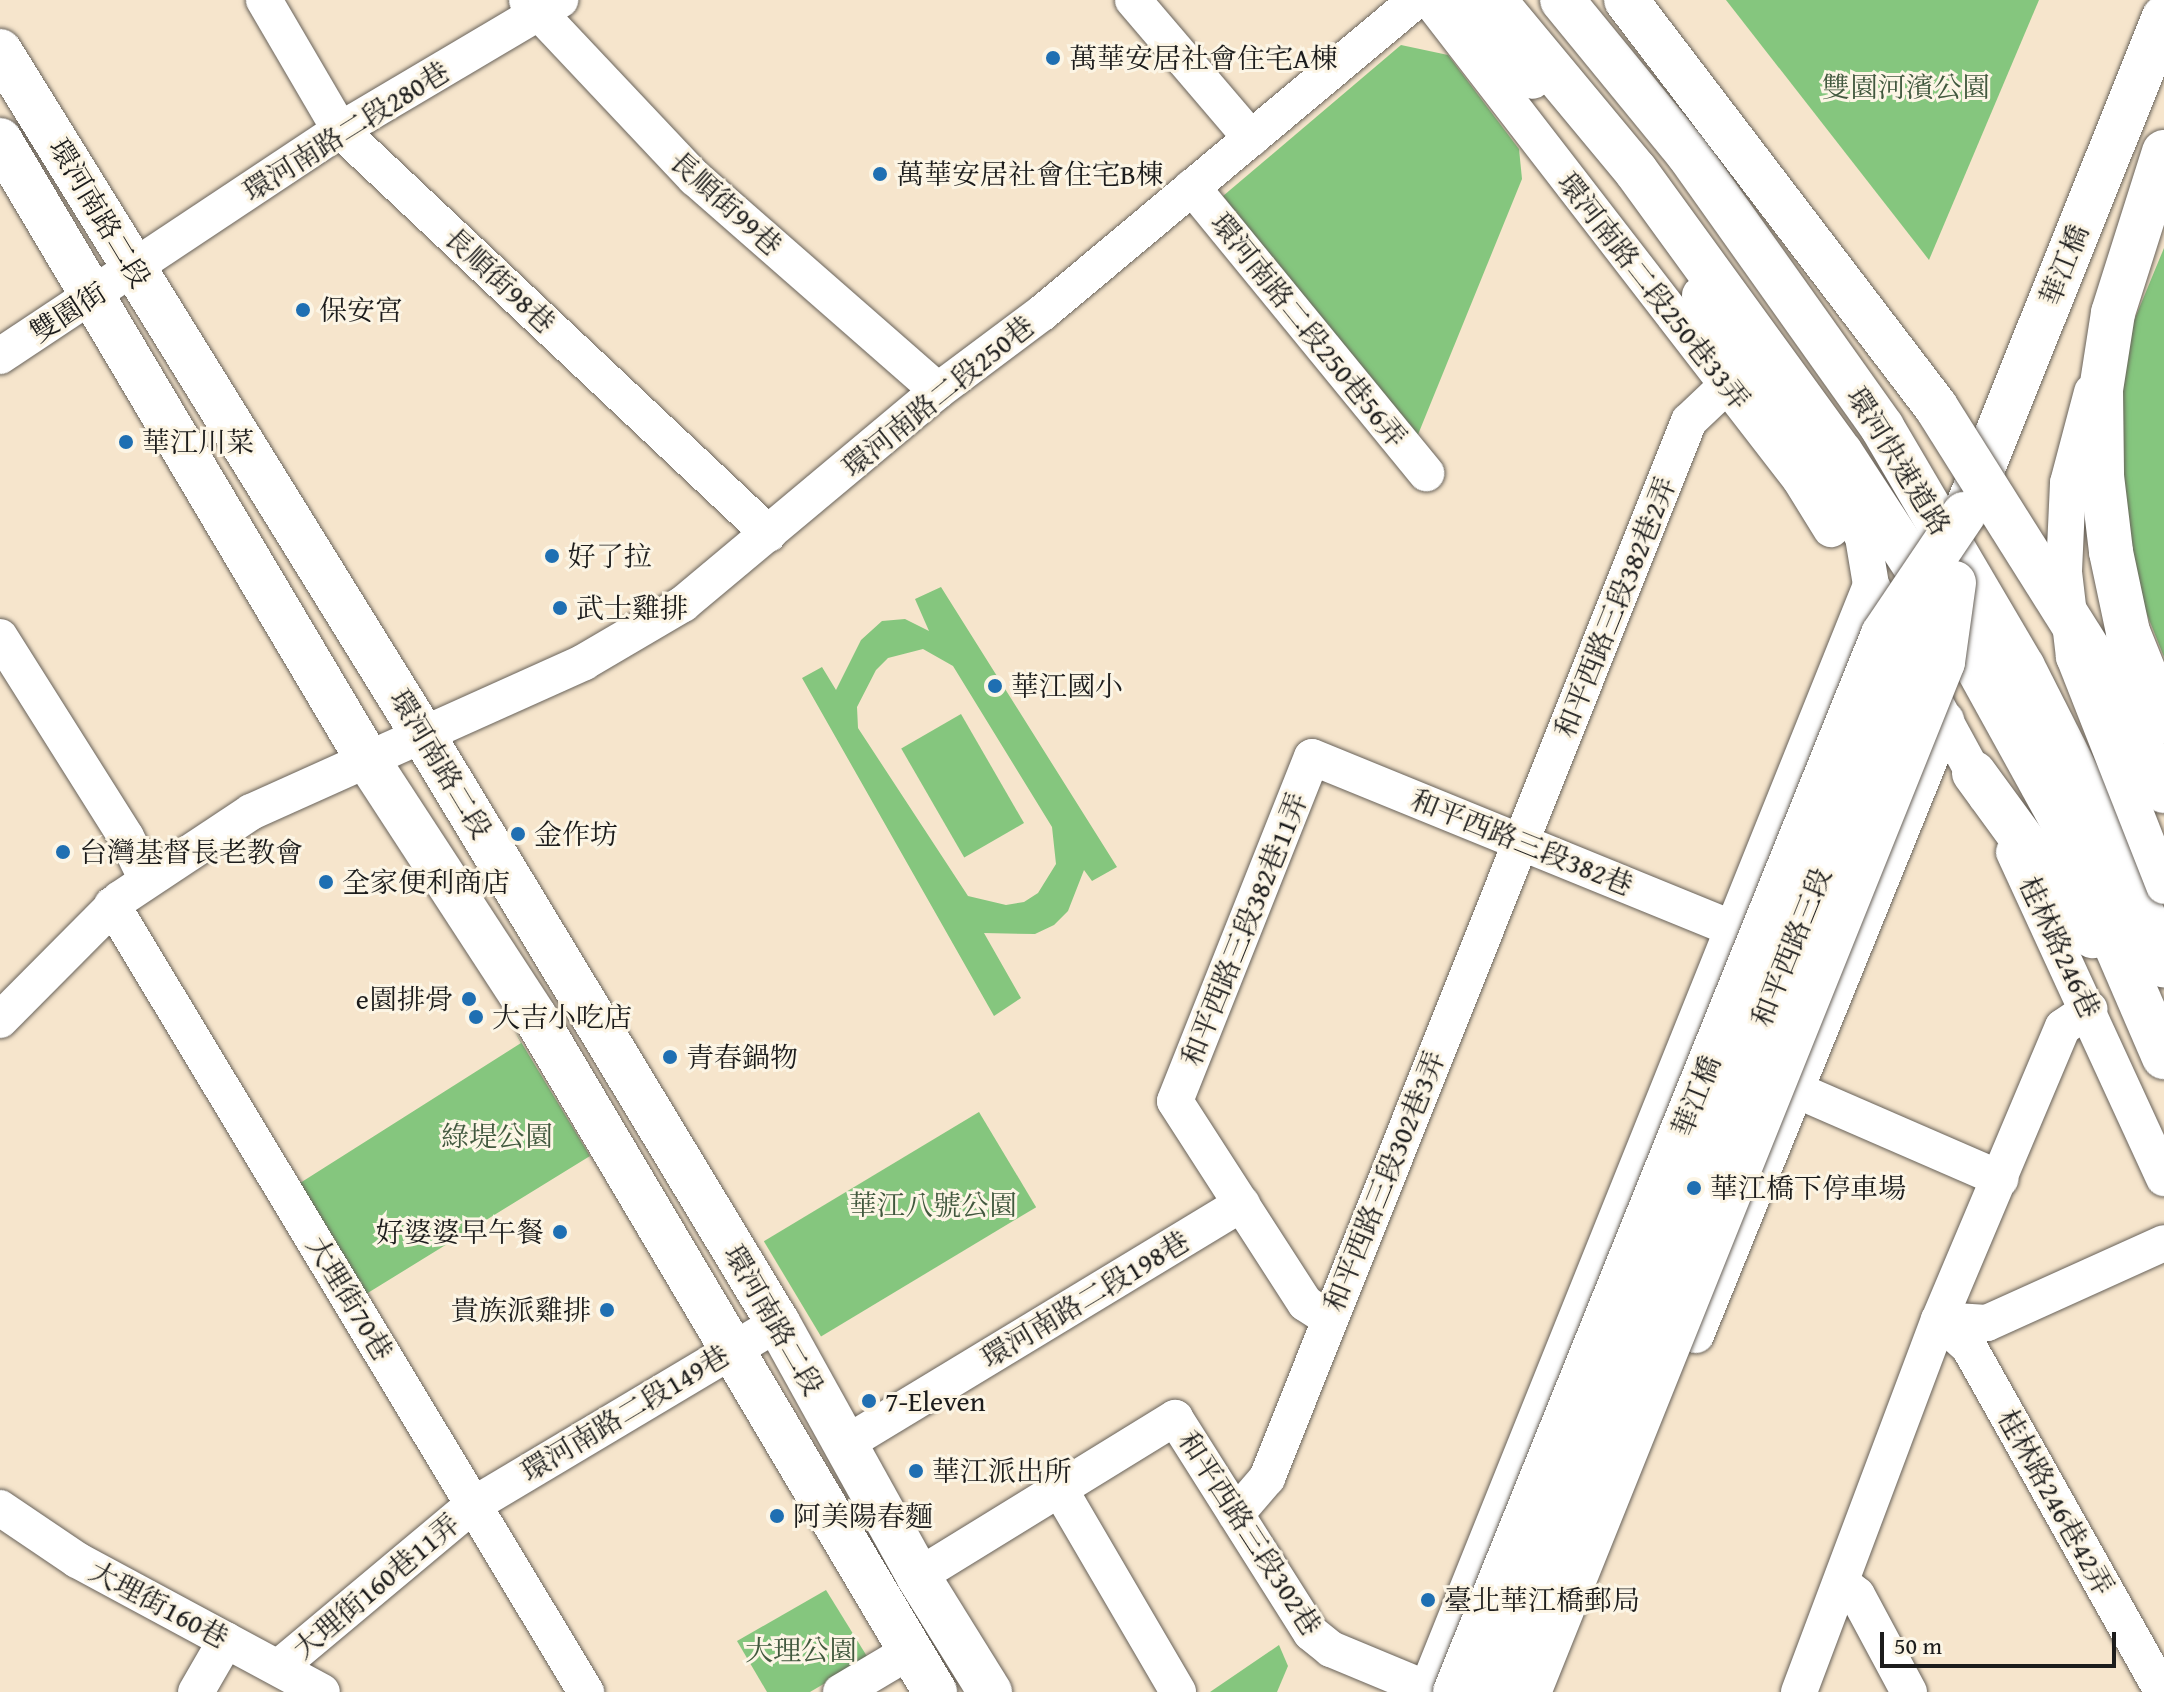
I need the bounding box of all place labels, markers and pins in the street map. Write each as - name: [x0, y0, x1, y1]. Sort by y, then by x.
- place label: 萬華安居社會住宅A棟: [1069, 41, 1338, 75]
- marker: 萬華安居社會住宅A棟: [1044, 49, 1062, 67]
- place label: 萬華安居社會住宅B棟: [896, 157, 1164, 191]
- marker: 萬華安居社會住宅B棟: [871, 165, 889, 183]
- place label: 保安宮: [319, 293, 403, 327]
- marker: 保安宮: [294, 301, 312, 319]
- place label: 華江川菜: [142, 425, 254, 459]
- marker: 華江川菜: [117, 433, 135, 451]
- place label: 好了拉: [568, 539, 652, 573]
- marker: 好了拉: [543, 547, 561, 565]
- place label: 武士雞排: [576, 591, 688, 625]
- marker: 武士雞排: [551, 599, 569, 617]
- place label: 華江國小: [1011, 669, 1123, 703]
- marker: 華江國小: [986, 677, 1004, 695]
- place label: 金作坊: [534, 817, 618, 851]
- marker: 金作坊: [509, 825, 527, 843]
- place label: 台灣基督長老教會: [79, 835, 303, 869]
- marker: 台灣基督長老教會: [54, 843, 72, 861]
- place label: 全家便利商店: [342, 865, 510, 899]
- marker: 全家便利商店: [317, 873, 335, 891]
- place label: e園排骨: [356, 982, 453, 1016]
- marker: e園排骨: [460, 990, 478, 1008]
- place label: 大吉小吃店: [492, 1000, 632, 1034]
- marker: 大吉小吃店: [467, 1008, 485, 1026]
- place label: 青春鍋物: [686, 1040, 798, 1074]
- marker: 青春鍋物: [661, 1048, 679, 1066]
- place label: 華江橋下停車場: [1710, 1171, 1906, 1205]
- marker: 華江橋下停車場: [1685, 1179, 1703, 1197]
- place label: 好婆婆早午餐: [376, 1215, 544, 1249]
- marker: 好婆婆早午餐: [551, 1223, 569, 1241]
- place label: 貴族派雞排: [451, 1293, 591, 1327]
- marker: 貴族派雞排: [598, 1301, 616, 1319]
- place label: 7-Eleven: [885, 1384, 985, 1418]
- marker: 7-Eleven: [860, 1392, 878, 1410]
- place label: 華江派出所: [932, 1454, 1072, 1488]
- marker: 華江派出所: [907, 1462, 925, 1480]
- place label: 阿美陽春麵: [793, 1499, 933, 1533]
- marker: 阿美陽春麵: [768, 1507, 786, 1525]
- place label: 臺北華江橋郵局: [1444, 1583, 1640, 1617]
- marker: 臺北華江橋郵局: [1419, 1591, 1437, 1609]

